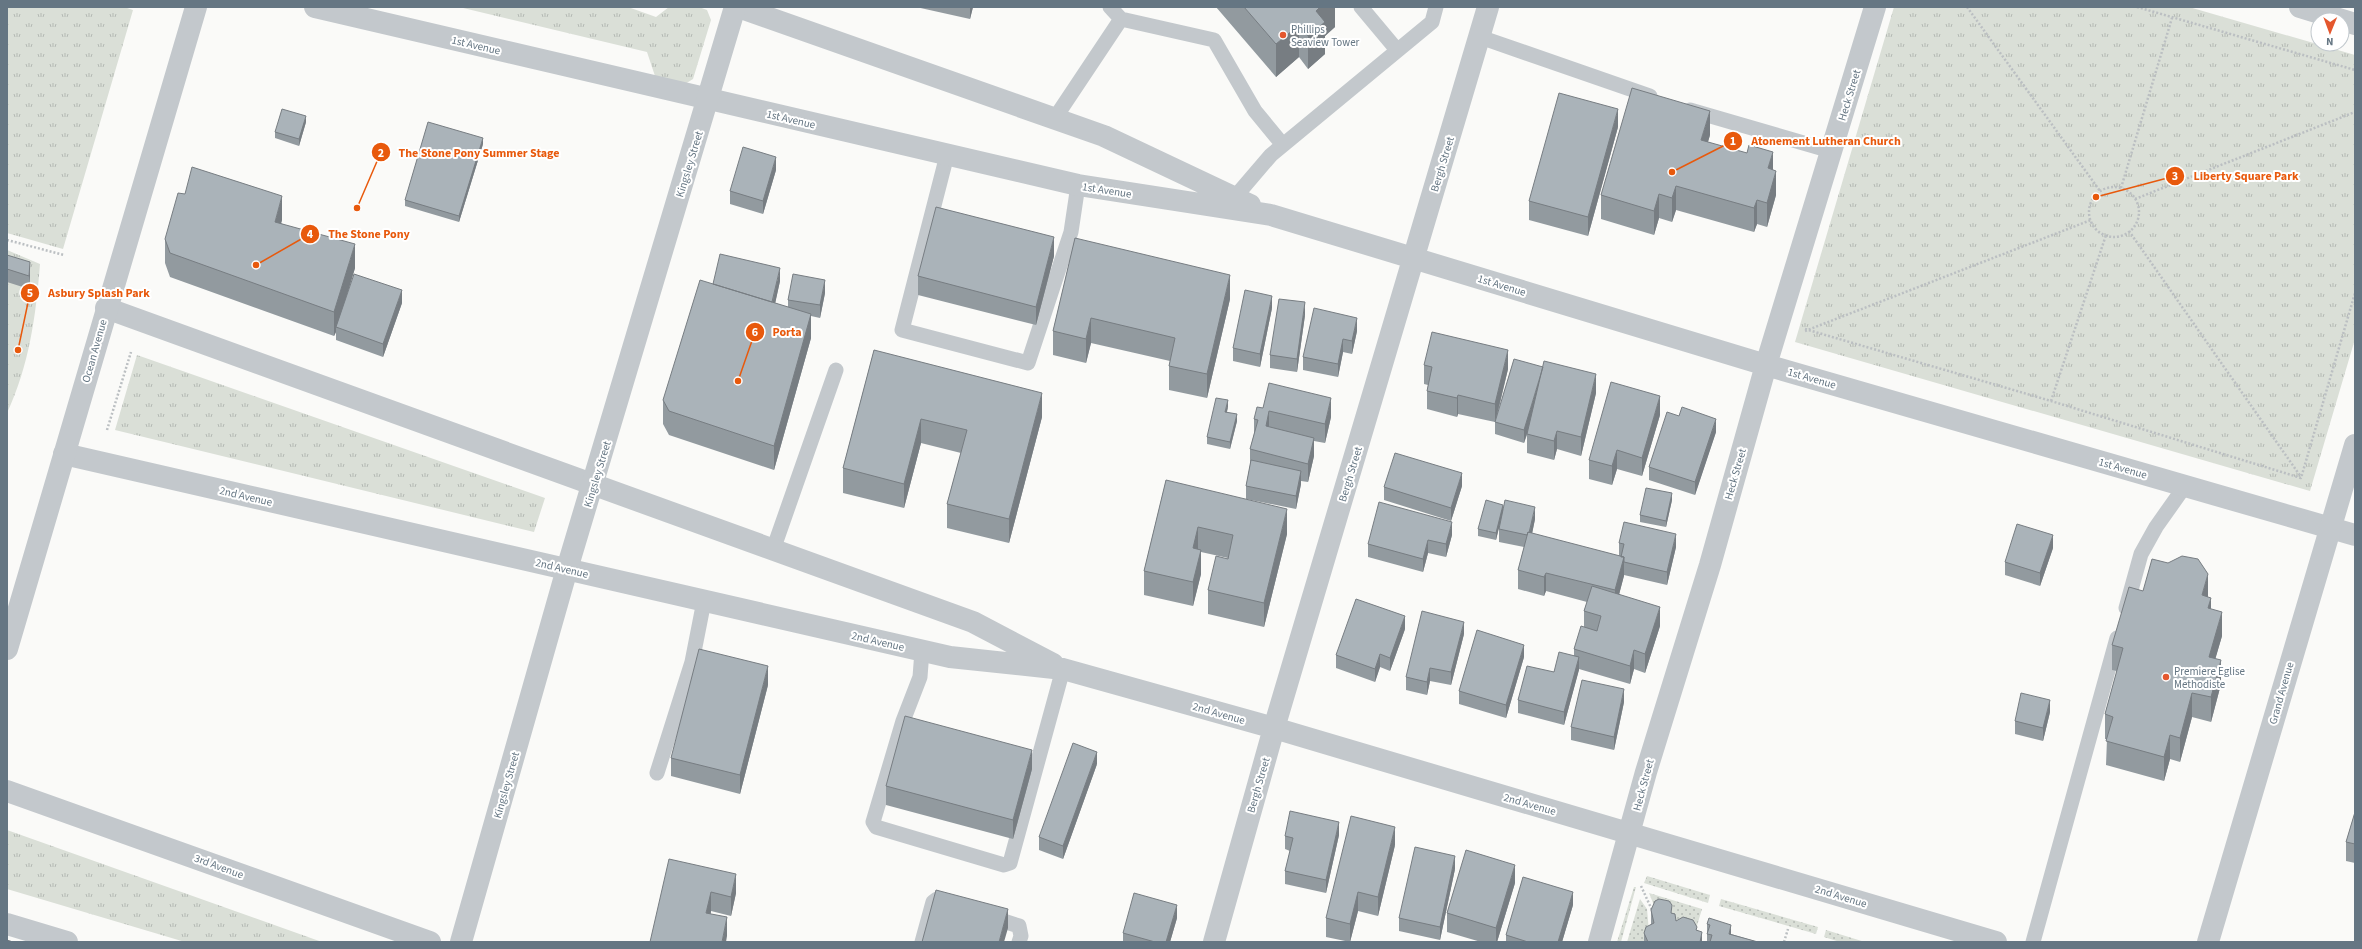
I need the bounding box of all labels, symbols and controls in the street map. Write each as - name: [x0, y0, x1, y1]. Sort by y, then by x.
- north arrow: [2310, 12, 2350, 52]
- place label: Phillips Seaview Tower: [1291, 22, 1360, 50]
- marker: Phillips Seaview Tower: [1278, 30, 1288, 40]
- street label: 1st Avenue: [450, 33, 502, 59]
- text: N: [2326, 34, 2334, 49]
- street label: Heck Street: [1835, 67, 1864, 123]
- street label: 1st Avenue: [765, 107, 817, 133]
- street label: Kingsley Street: [672, 129, 707, 199]
- callout: Atonement Lutheran Church: [1723, 129, 1909, 153]
- text: 1: [1730, 133, 1736, 150]
- text: Atonement Lutheran Church: [1750, 133, 1901, 150]
- street label: Bergh Street: [1427, 134, 1458, 194]
- callout: The Stone Pony Summer Stage: [371, 140, 568, 164]
- text: 2: [378, 145, 384, 162]
- text: The Stone Pony Summer Stage: [399, 145, 559, 162]
- callout: Liberty Square Park: [2165, 164, 2306, 188]
- text: 3: [2172, 168, 2178, 185]
- text: Liberty Square Park: [2193, 168, 2299, 185]
- street label: 1st Avenue: [1081, 179, 1133, 202]
- callout: The Stone Pony: [300, 222, 418, 246]
- text: 4: [307, 226, 314, 243]
- text: The Stone Pony: [328, 226, 411, 243]
- street label: 1st Avenue: [1476, 271, 1528, 300]
- callout: Asbury Splash Park: [20, 281, 158, 305]
- text: 5: [27, 285, 33, 302]
- text: Asbury Splash Park: [47, 285, 150, 302]
- street label: Ocean Avenue: [78, 317, 111, 384]
- callout: Porta: [745, 320, 810, 344]
- text: 6: [752, 324, 758, 341]
- text: Porta: [772, 324, 802, 341]
- street label: 1st Avenue: [1786, 364, 1838, 393]
- street label: Kingsley Street: [580, 439, 615, 509]
- street label: Bergh Street: [1335, 444, 1366, 504]
- street label: Heck Street: [1721, 446, 1750, 502]
- street label: 1st Avenue: [2097, 454, 2149, 483]
- street label: 2nd Avenue: [218, 483, 274, 510]
- street label: 2nd Avenue: [534, 555, 590, 582]
- street label: 2nd Avenue: [850, 628, 906, 655]
- street label: Grand Avenue: [2265, 660, 2298, 726]
- place label: Premiere Eglise Methodiste: [2174, 664, 2245, 692]
- marker: Premiere Eglise Methodiste: [2161, 672, 2171, 682]
- street label: 2nd Avenue: [1191, 699, 1247, 728]
- street label: Kingsley Street: [490, 750, 523, 820]
- street label: Bergh Street: [1243, 755, 1274, 815]
- street label: Heck Street: [1629, 757, 1658, 813]
- street label: 2nd Avenue: [1502, 790, 1558, 819]
- street label: 3rd Avenue: [192, 851, 246, 882]
- street label: 2nd Avenue: [1813, 881, 1869, 912]

